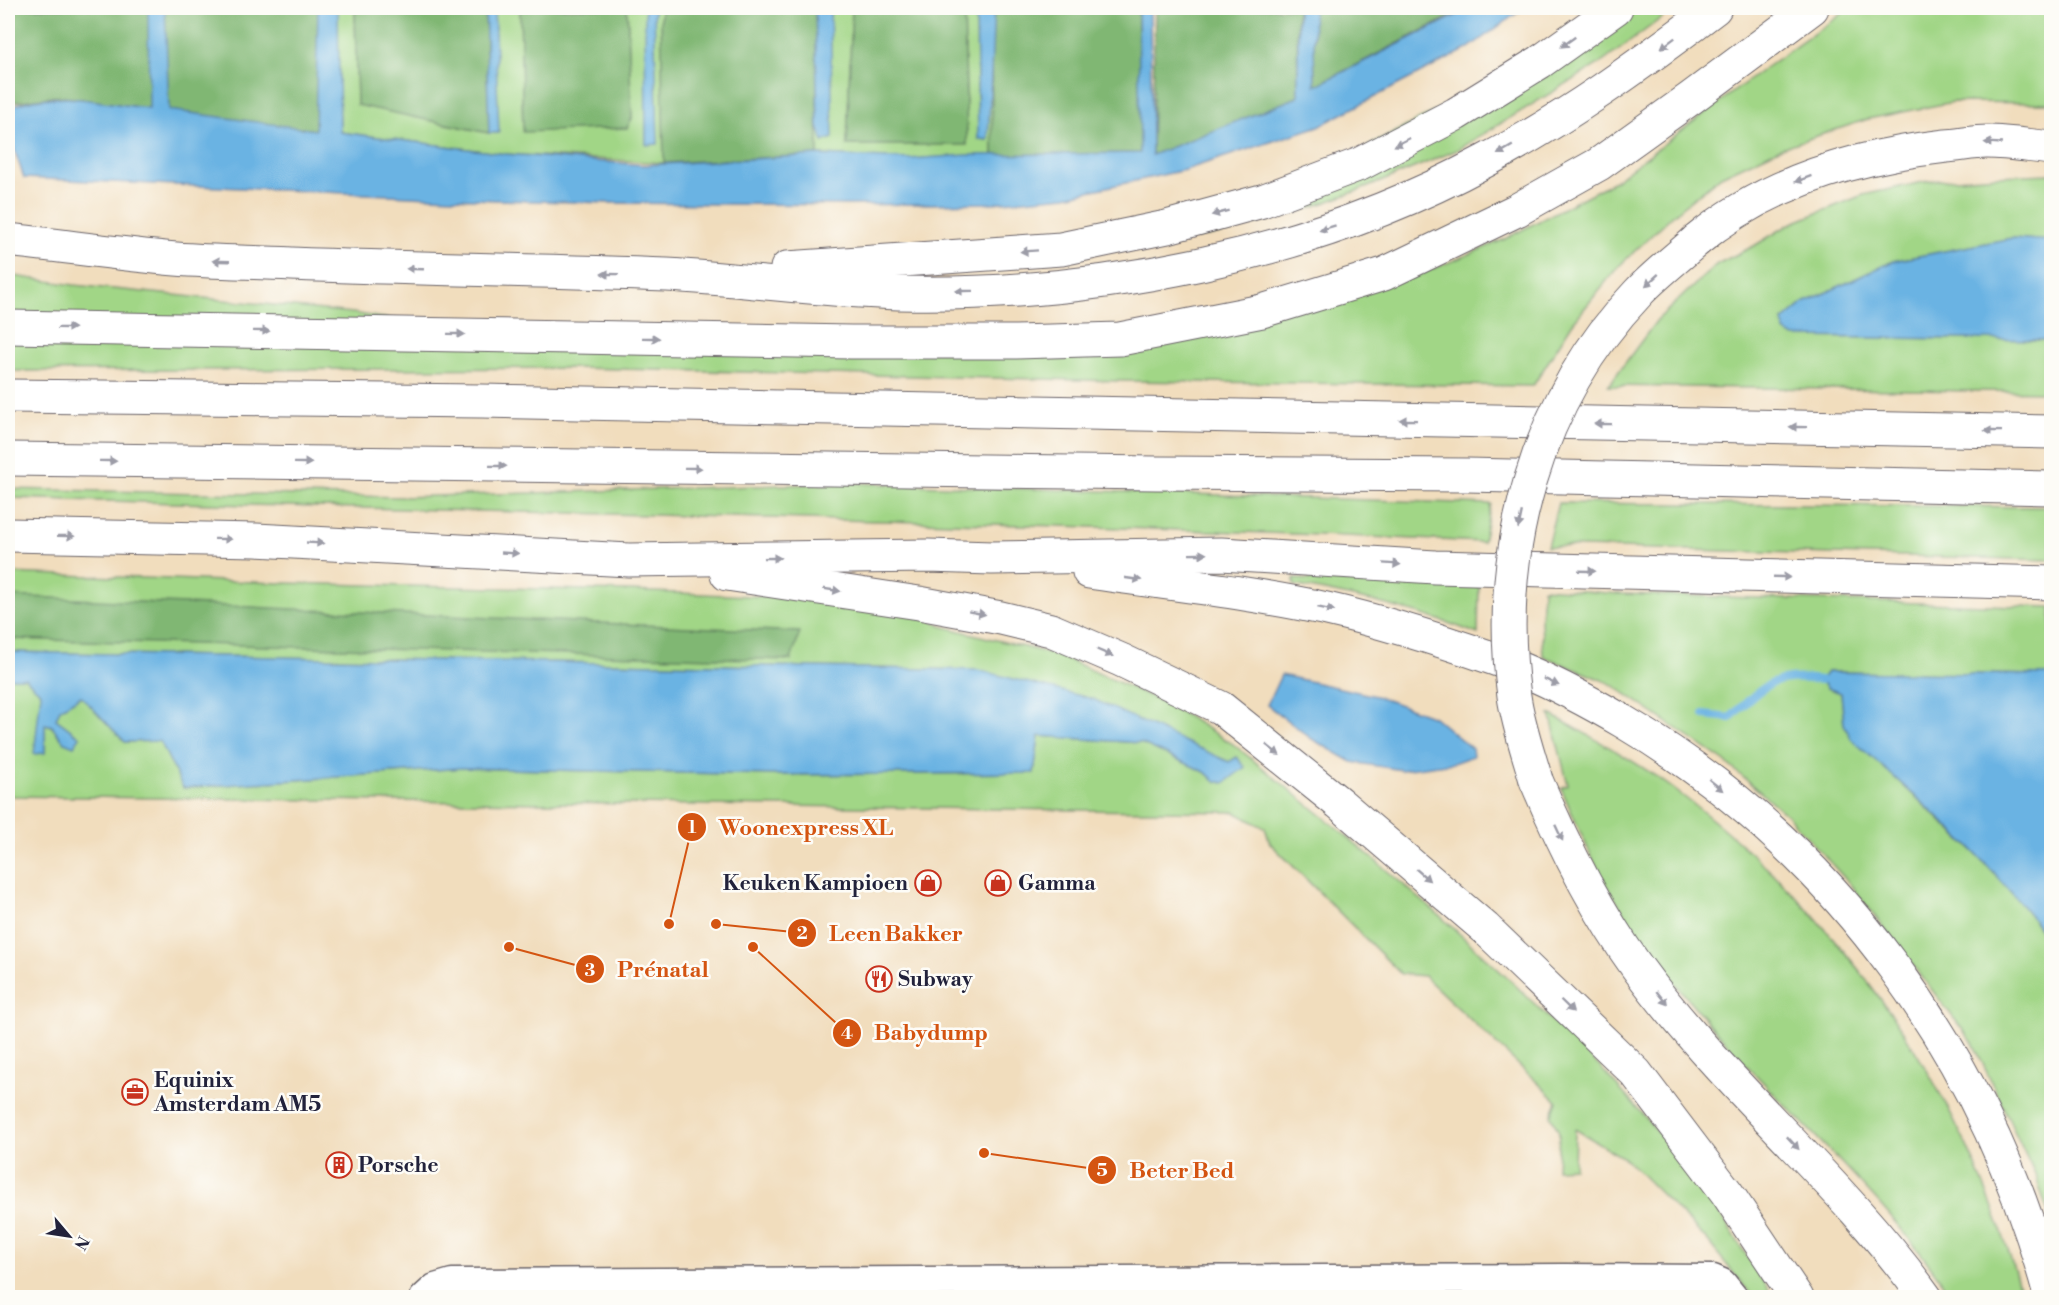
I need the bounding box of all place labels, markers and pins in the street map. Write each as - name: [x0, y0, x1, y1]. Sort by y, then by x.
- callout: Woonexpress XL: [677, 807, 906, 847]
- shop icon: Keuken Kampioen: [913, 868, 943, 898]
- shop icon: Gamma: [983, 868, 1013, 898]
- place label: Keuken Kampioen: [723, 871, 908, 897]
- place label: Gamma: [1018, 871, 1096, 897]
- callout: Leen Bakker: [787, 913, 975, 953]
- callout: Prénatal: [575, 949, 720, 989]
- restaurant icon: Subway: [864, 964, 894, 994]
- place label: Subway: [898, 967, 973, 993]
- callout: Babydump: [832, 1013, 1000, 1053]
- place label: Equinix Amsterdam AM5: [153, 1068, 321, 1118]
- office icon: Equinix Amsterdam AM5: [120, 1077, 150, 1107]
- building icon: Porsche: [324, 1150, 354, 1180]
- callout: Beter Bed: [1087, 1150, 1246, 1190]
- place label: Porsche: [358, 1153, 438, 1179]

